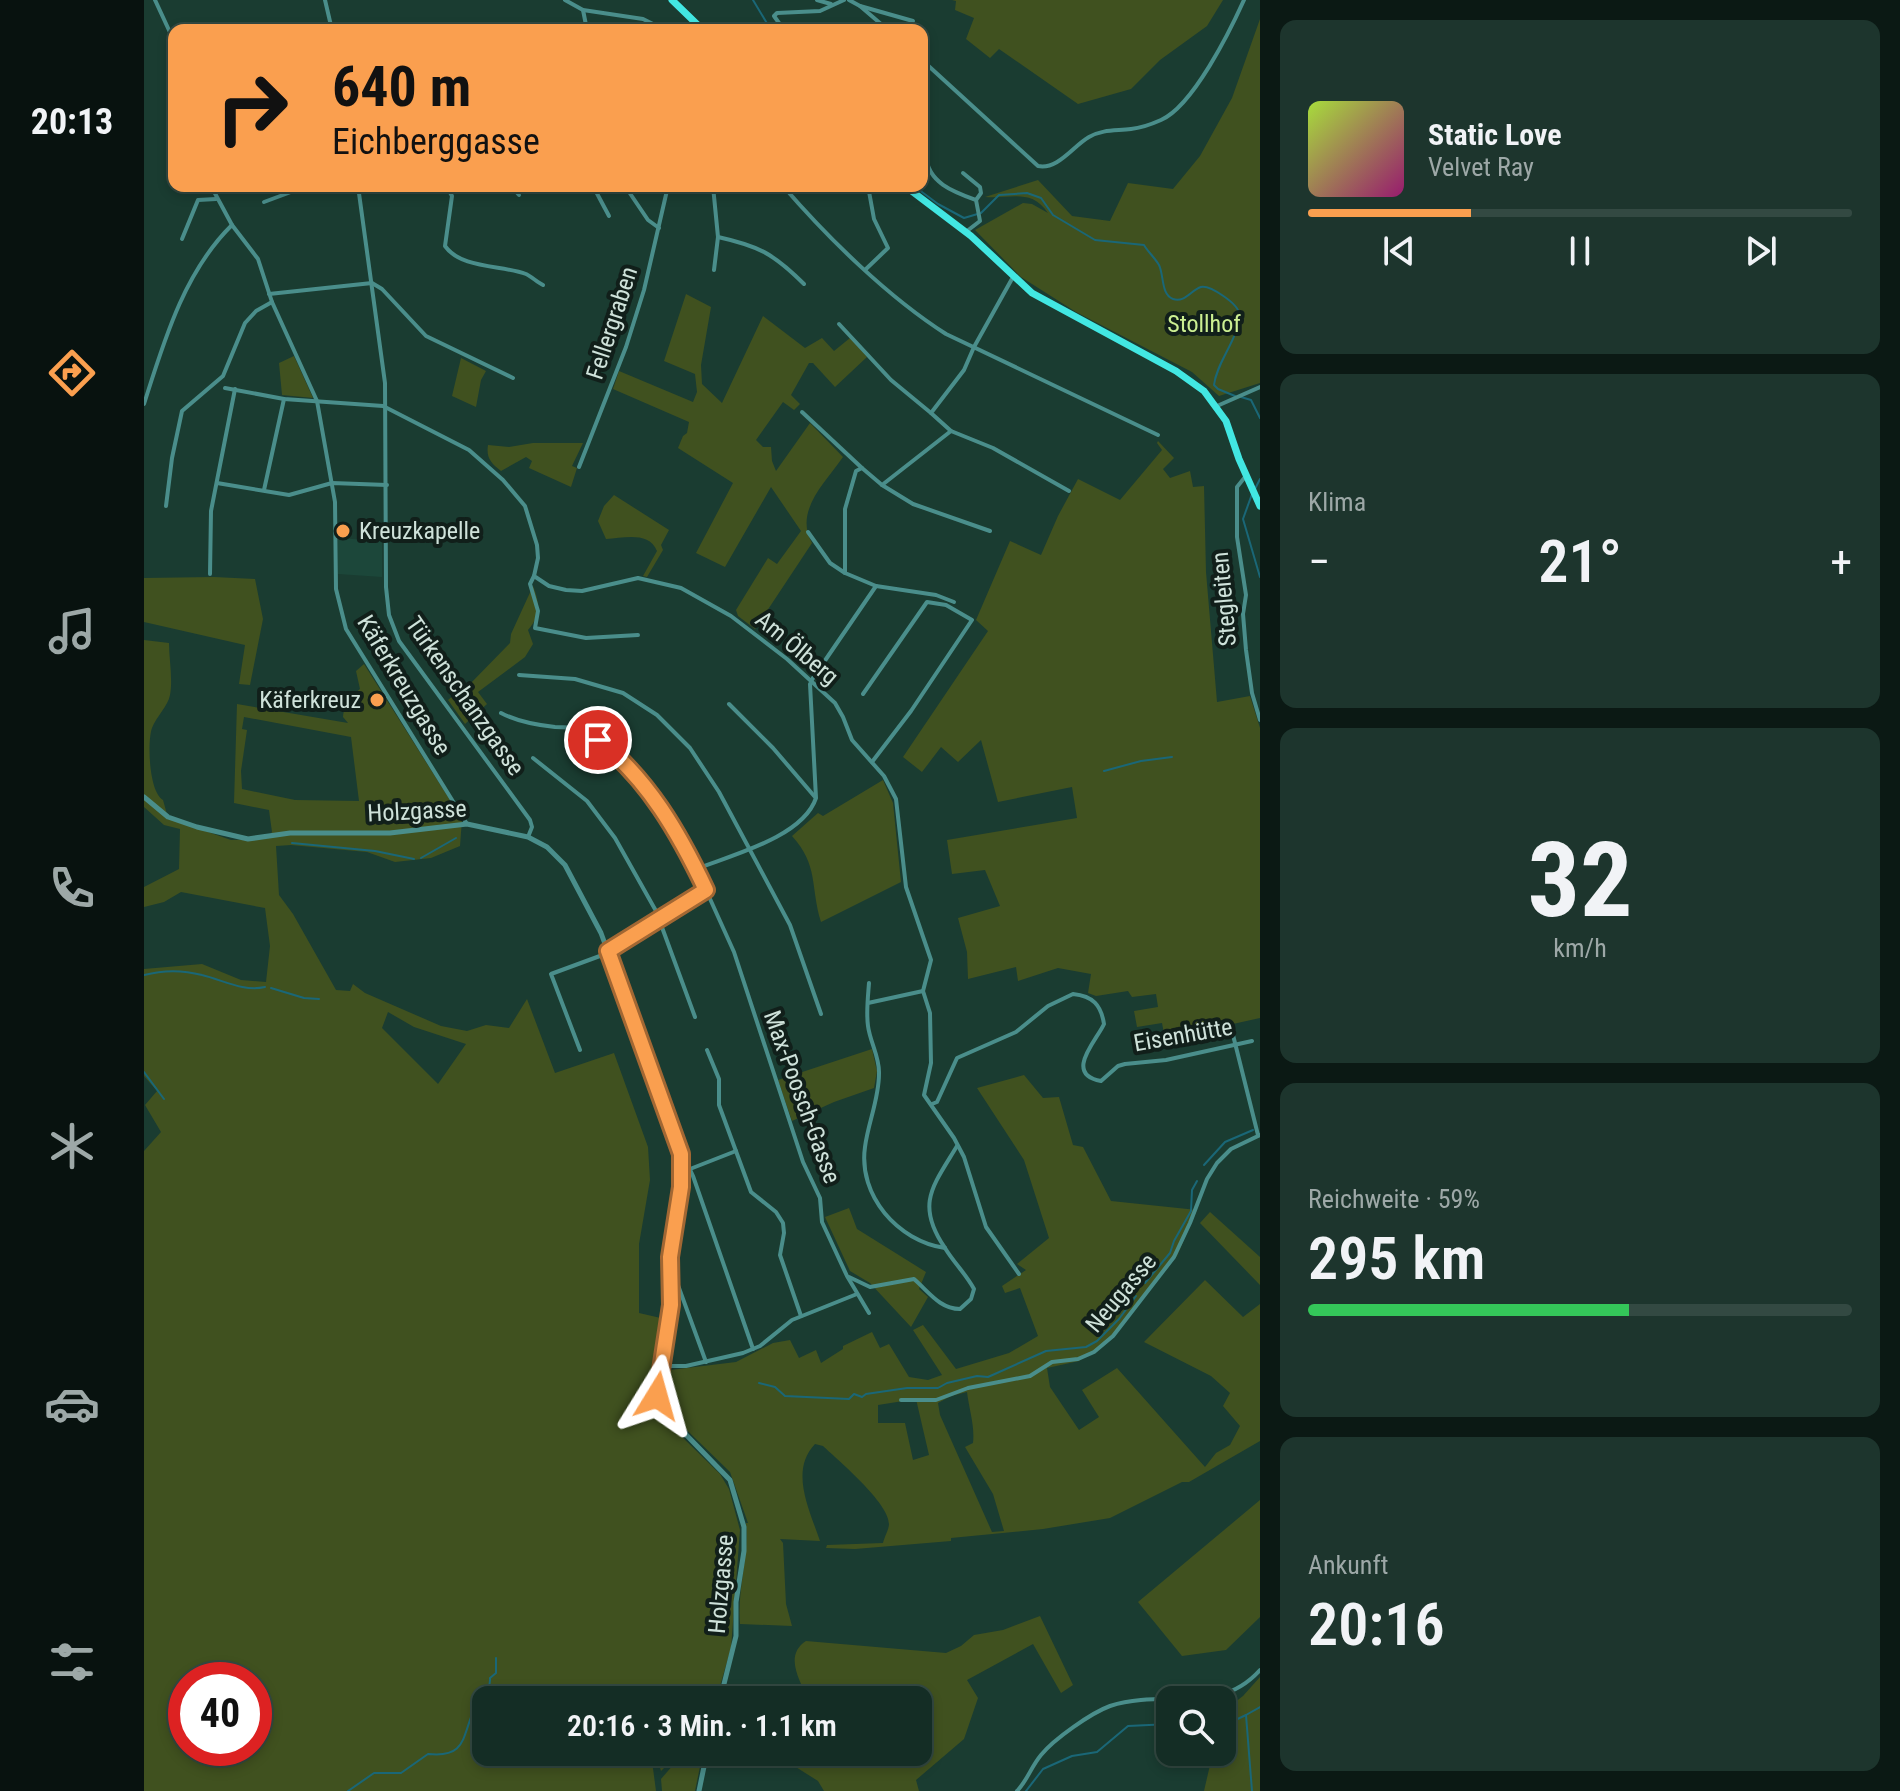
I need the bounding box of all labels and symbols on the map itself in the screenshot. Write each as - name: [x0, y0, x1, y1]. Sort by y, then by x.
- street label: Fellergraben: [581, 263, 643, 383]
- park label: Stollhof: [1167, 310, 1241, 338]
- place label: Kreuzkapelle: [359, 517, 480, 545]
- marker: Kreuzkapelle: [334, 522, 352, 540]
- street label: Stegleiten: [1206, 551, 1242, 647]
- street label: Am Ölberg: [750, 605, 844, 691]
- street label: Käferkreuzgasse: [351, 610, 457, 760]
- street label: Türkenschanzgasse: [400, 611, 530, 781]
- place label: Käferkreuz: [259, 686, 361, 714]
- marker: Käferkreuz: [368, 691, 386, 709]
- pin: [564, 706, 632, 774]
- street label: Holzgasse: [367, 794, 467, 828]
- street label: Max-Poosch-Gasse: [758, 1007, 846, 1187]
- street label: Eisenhütte: [1131, 1013, 1235, 1057]
- street label: Neugasse: [1080, 1248, 1162, 1338]
- position arrow: [615, 1354, 699, 1438]
- street label: Holzgasse: [703, 1533, 739, 1635]
- speed limit sign: 40: [168, 1662, 272, 1766]

